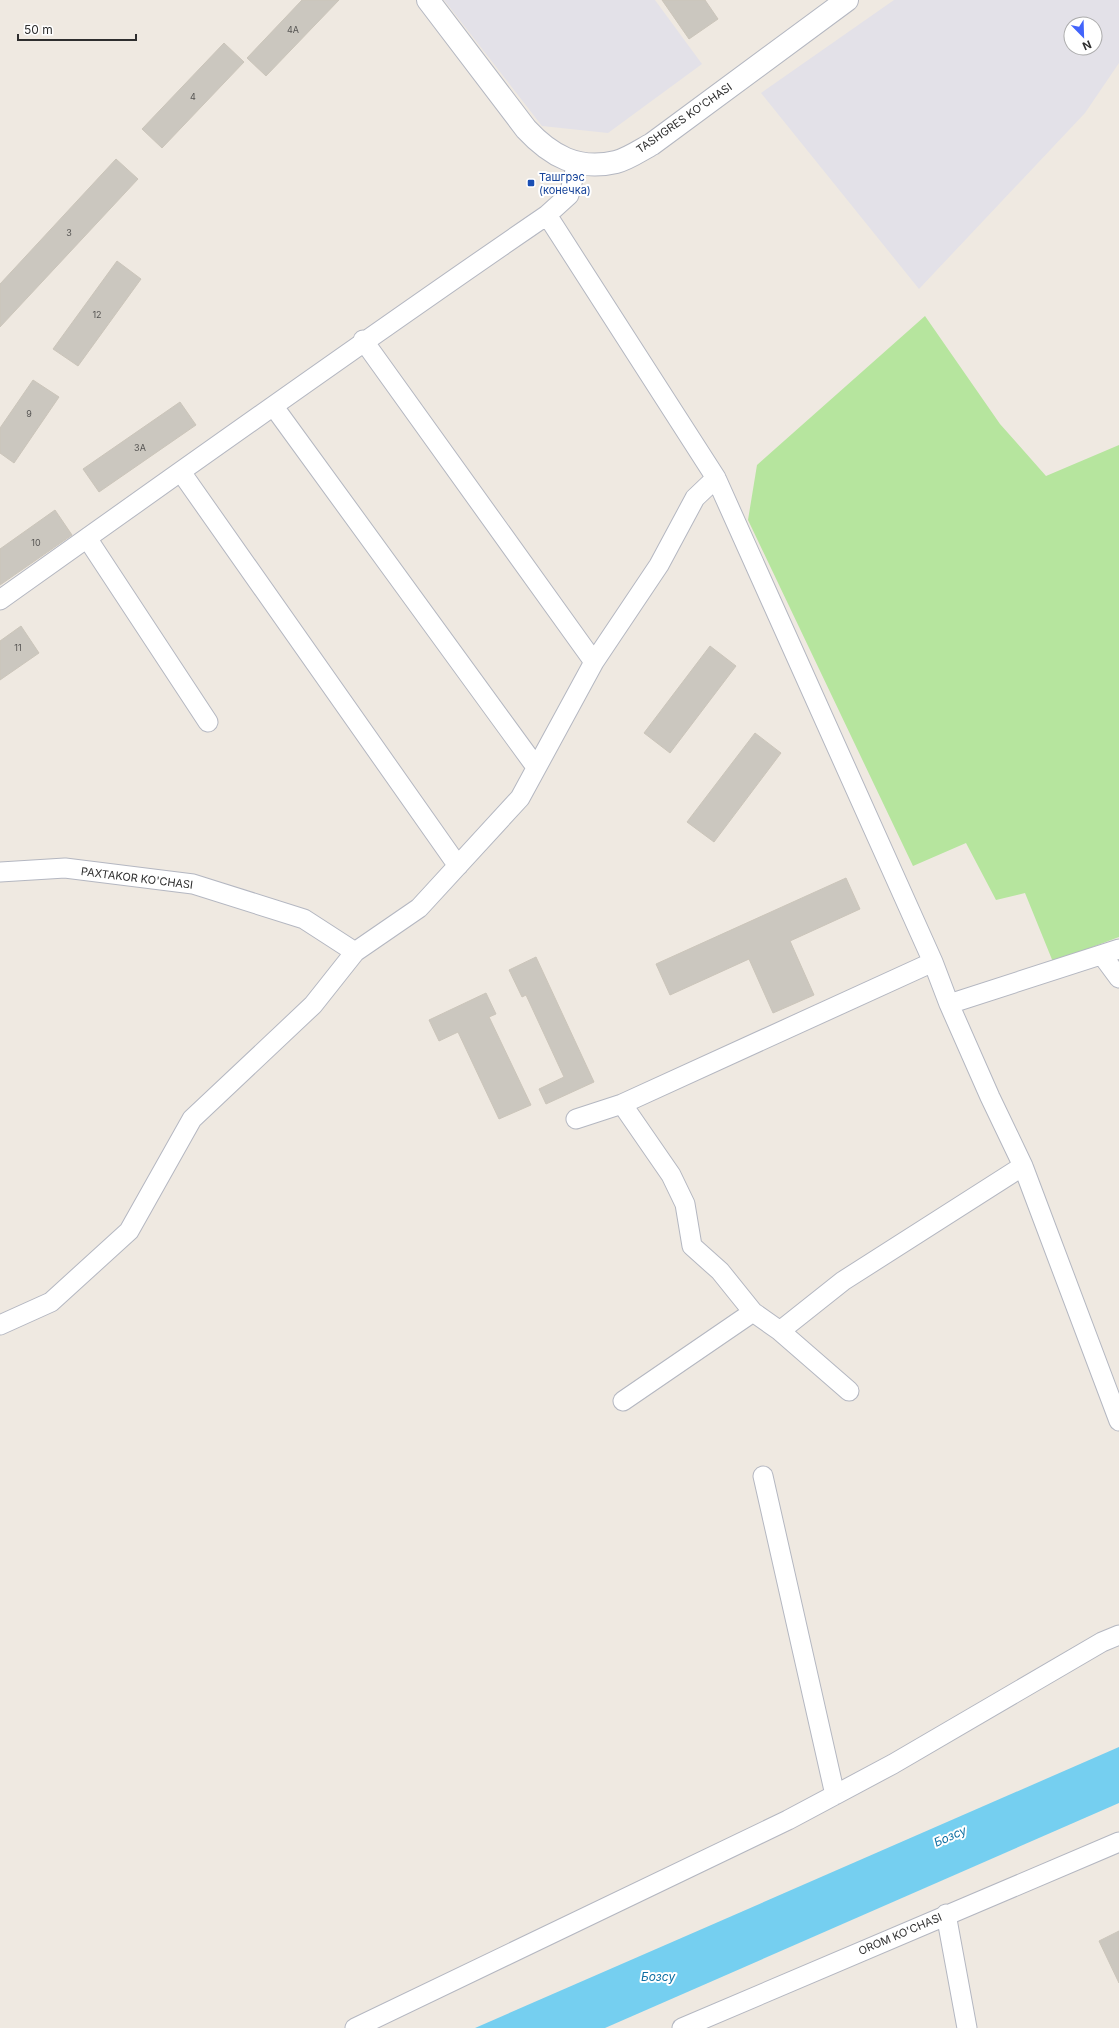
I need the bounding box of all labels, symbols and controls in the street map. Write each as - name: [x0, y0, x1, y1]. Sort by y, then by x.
- scale bar: [18, 16, 136, 42]
- north arrow: [1063, 16, 1103, 56]
- text: 50 m: [24, 22, 53, 37]
- house number: 4А: [287, 24, 299, 35]
- text: N: [1080, 37, 1094, 53]
- street label: TASHGRES KO'CHASI: [633, 80, 735, 156]
- house number: 4: [190, 91, 196, 102]
- place label: Ташгрэс (конечка): [539, 170, 591, 197]
- marker: Ташгрэс (конечка): [526, 178, 536, 188]
- house number: 3: [66, 227, 72, 238]
- house number: 12: [92, 309, 102, 320]
- house number: 9: [26, 408, 32, 419]
- house number: 3А: [134, 442, 146, 453]
- house number: 10: [31, 537, 41, 548]
- house number: 11: [14, 642, 22, 653]
- street label: PAXTAKOR KO'CHASI: [80, 864, 194, 892]
- water label: Бозсу: [931, 1822, 969, 1850]
- street label: OROM KO'CHASI: [856, 1910, 944, 1958]
- water label: Бозсу: [641, 1969, 675, 1984]

